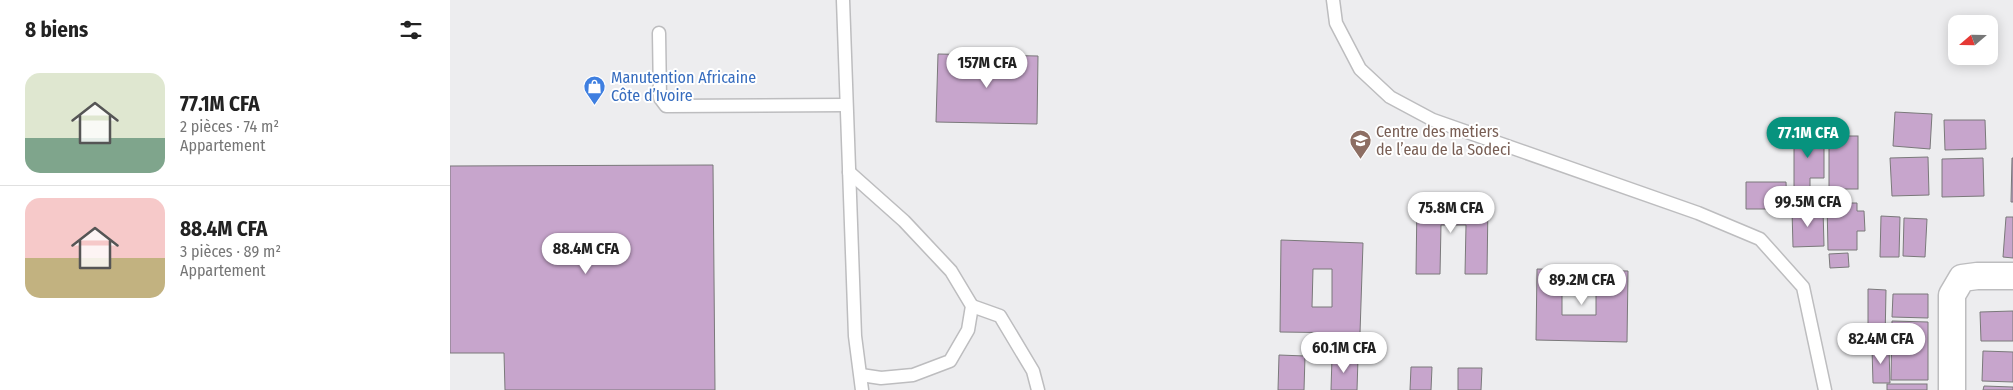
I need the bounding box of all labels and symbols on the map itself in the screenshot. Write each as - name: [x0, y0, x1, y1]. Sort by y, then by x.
- north arrow: [1948, 15, 1998, 65]
- pin: 157M CFA: [935, 46, 1039, 89]
- place label: Manutention Africaine Côte d’Ivoire: [611, 68, 756, 105]
- shop icon: Manutention Africaine Côte d’Ivoire: [583, 74, 607, 105]
- pin: 77.1M CFA: [1751, 116, 1865, 159]
- place label: Centre des metiers de l’eau de la Sodeci: [1376, 122, 1511, 159]
- school or university icon: Centre des metiers de l’eau de la Sodeci: [1348, 128, 1372, 159]
- pin: 99.5M CFA: [1751, 186, 1865, 228]
- pin: 75.8M CFA: [1394, 192, 1508, 234]
- pin: 88.4M CFA: [529, 232, 643, 275]
- pin: 89.2M CFA: [1525, 264, 1639, 306]
- pin: 82.4M CFA: [1824, 322, 1938, 365]
- pin: 60.1M CFA: [1287, 332, 1401, 374]

